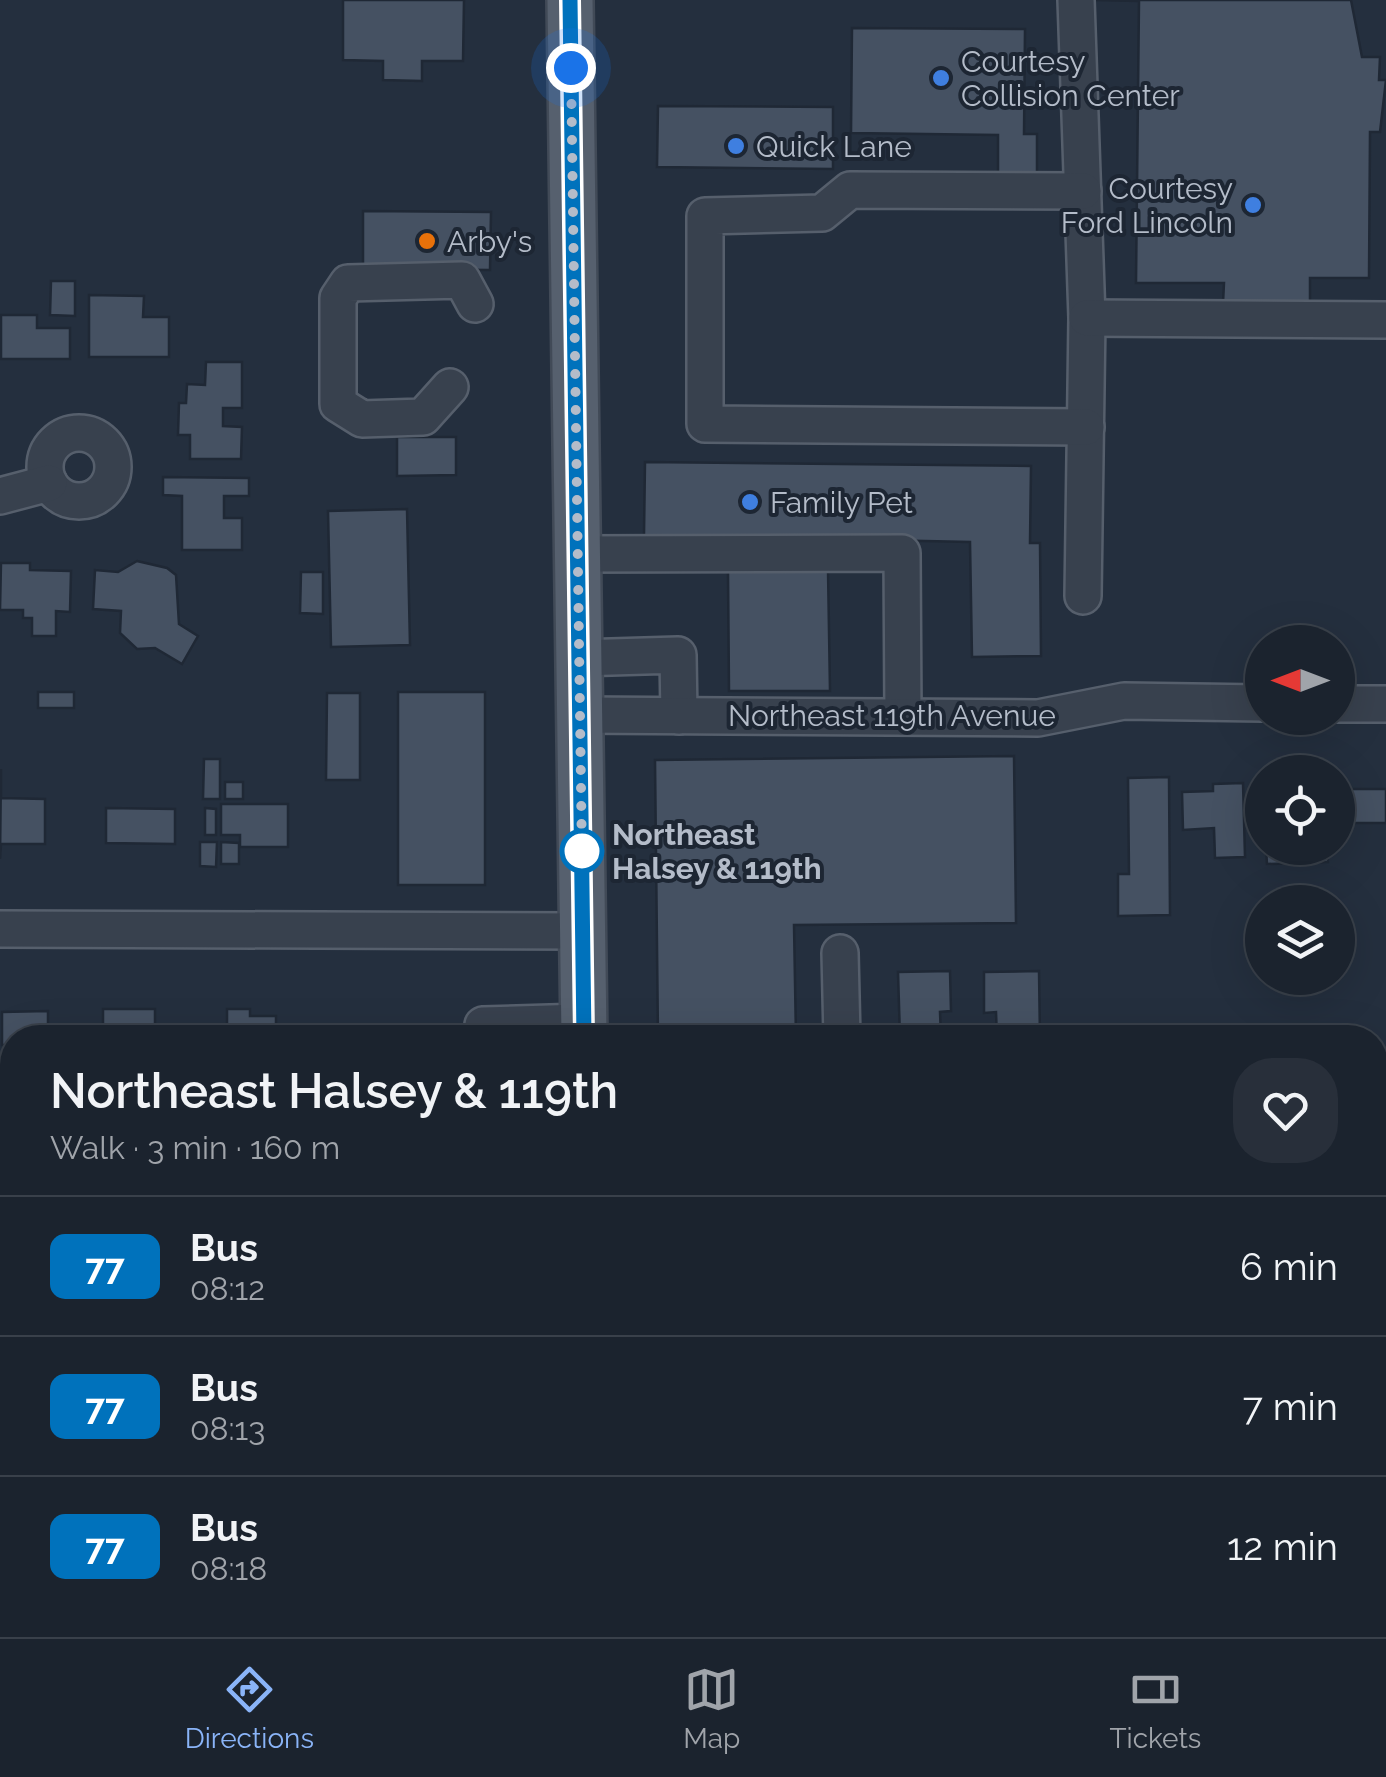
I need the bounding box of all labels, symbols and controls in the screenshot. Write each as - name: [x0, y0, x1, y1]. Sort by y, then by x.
- your location: [546, 43, 596, 93]
- place label: Courtesy Collision Center: [961, 44, 1180, 113]
- marker: Courtesy Collision Center: [930, 67, 952, 89]
- place label: Quick Lane: [756, 129, 912, 164]
- marker: Quick Lane: [725, 135, 747, 157]
- place label: Courtesy Ford Lincoln: [1061, 171, 1233, 240]
- marker: Courtesy Ford Lincoln: [1242, 194, 1264, 216]
- place label: Arby's: [447, 224, 532, 259]
- marker: Arby's: [416, 230, 438, 252]
- place label: Family Pet: [770, 485, 913, 520]
- marker: Family Pet: [739, 491, 761, 513]
- north arrow: [1245, 625, 1355, 735]
- map controls: [1245, 625, 1355, 995]
- street label: Northeast 119th Avenue: [728, 698, 1056, 733]
- button: locate: [1245, 755, 1355, 865]
- place label: Northeast Halsey & 119th: [612, 817, 822, 886]
- marker: Northeast Halsey & 119th: [561, 830, 603, 872]
- button: layers: [1245, 885, 1355, 995]
- button: heart: [1233, 1058, 1338, 1163]
- text: Northeast Halsey & 119th: [50, 1063, 618, 1119]
- text: Walk · 3 min · 160 m: [50, 1129, 340, 1166]
- text: Bus: [190, 1225, 258, 1270]
- text: 6 min: [1240, 1244, 1338, 1289]
- text: 77: [85, 1246, 125, 1287]
- text: 08:12: [190, 1270, 265, 1307]
- text: Bus: [190, 1365, 258, 1410]
- text: 7 min: [1243, 1384, 1338, 1429]
- text: 77: [85, 1386, 125, 1427]
- text: 08:13: [190, 1410, 265, 1447]
- text: Bus: [190, 1505, 258, 1550]
- text: 12 min: [1227, 1524, 1338, 1569]
- text: 77: [85, 1526, 125, 1567]
- text: 08:18: [190, 1550, 267, 1587]
- tab: Directions: [185, 1662, 314, 1755]
- tab: Map: [683, 1662, 740, 1755]
- tab: Tickets: [1109, 1662, 1201, 1755]

